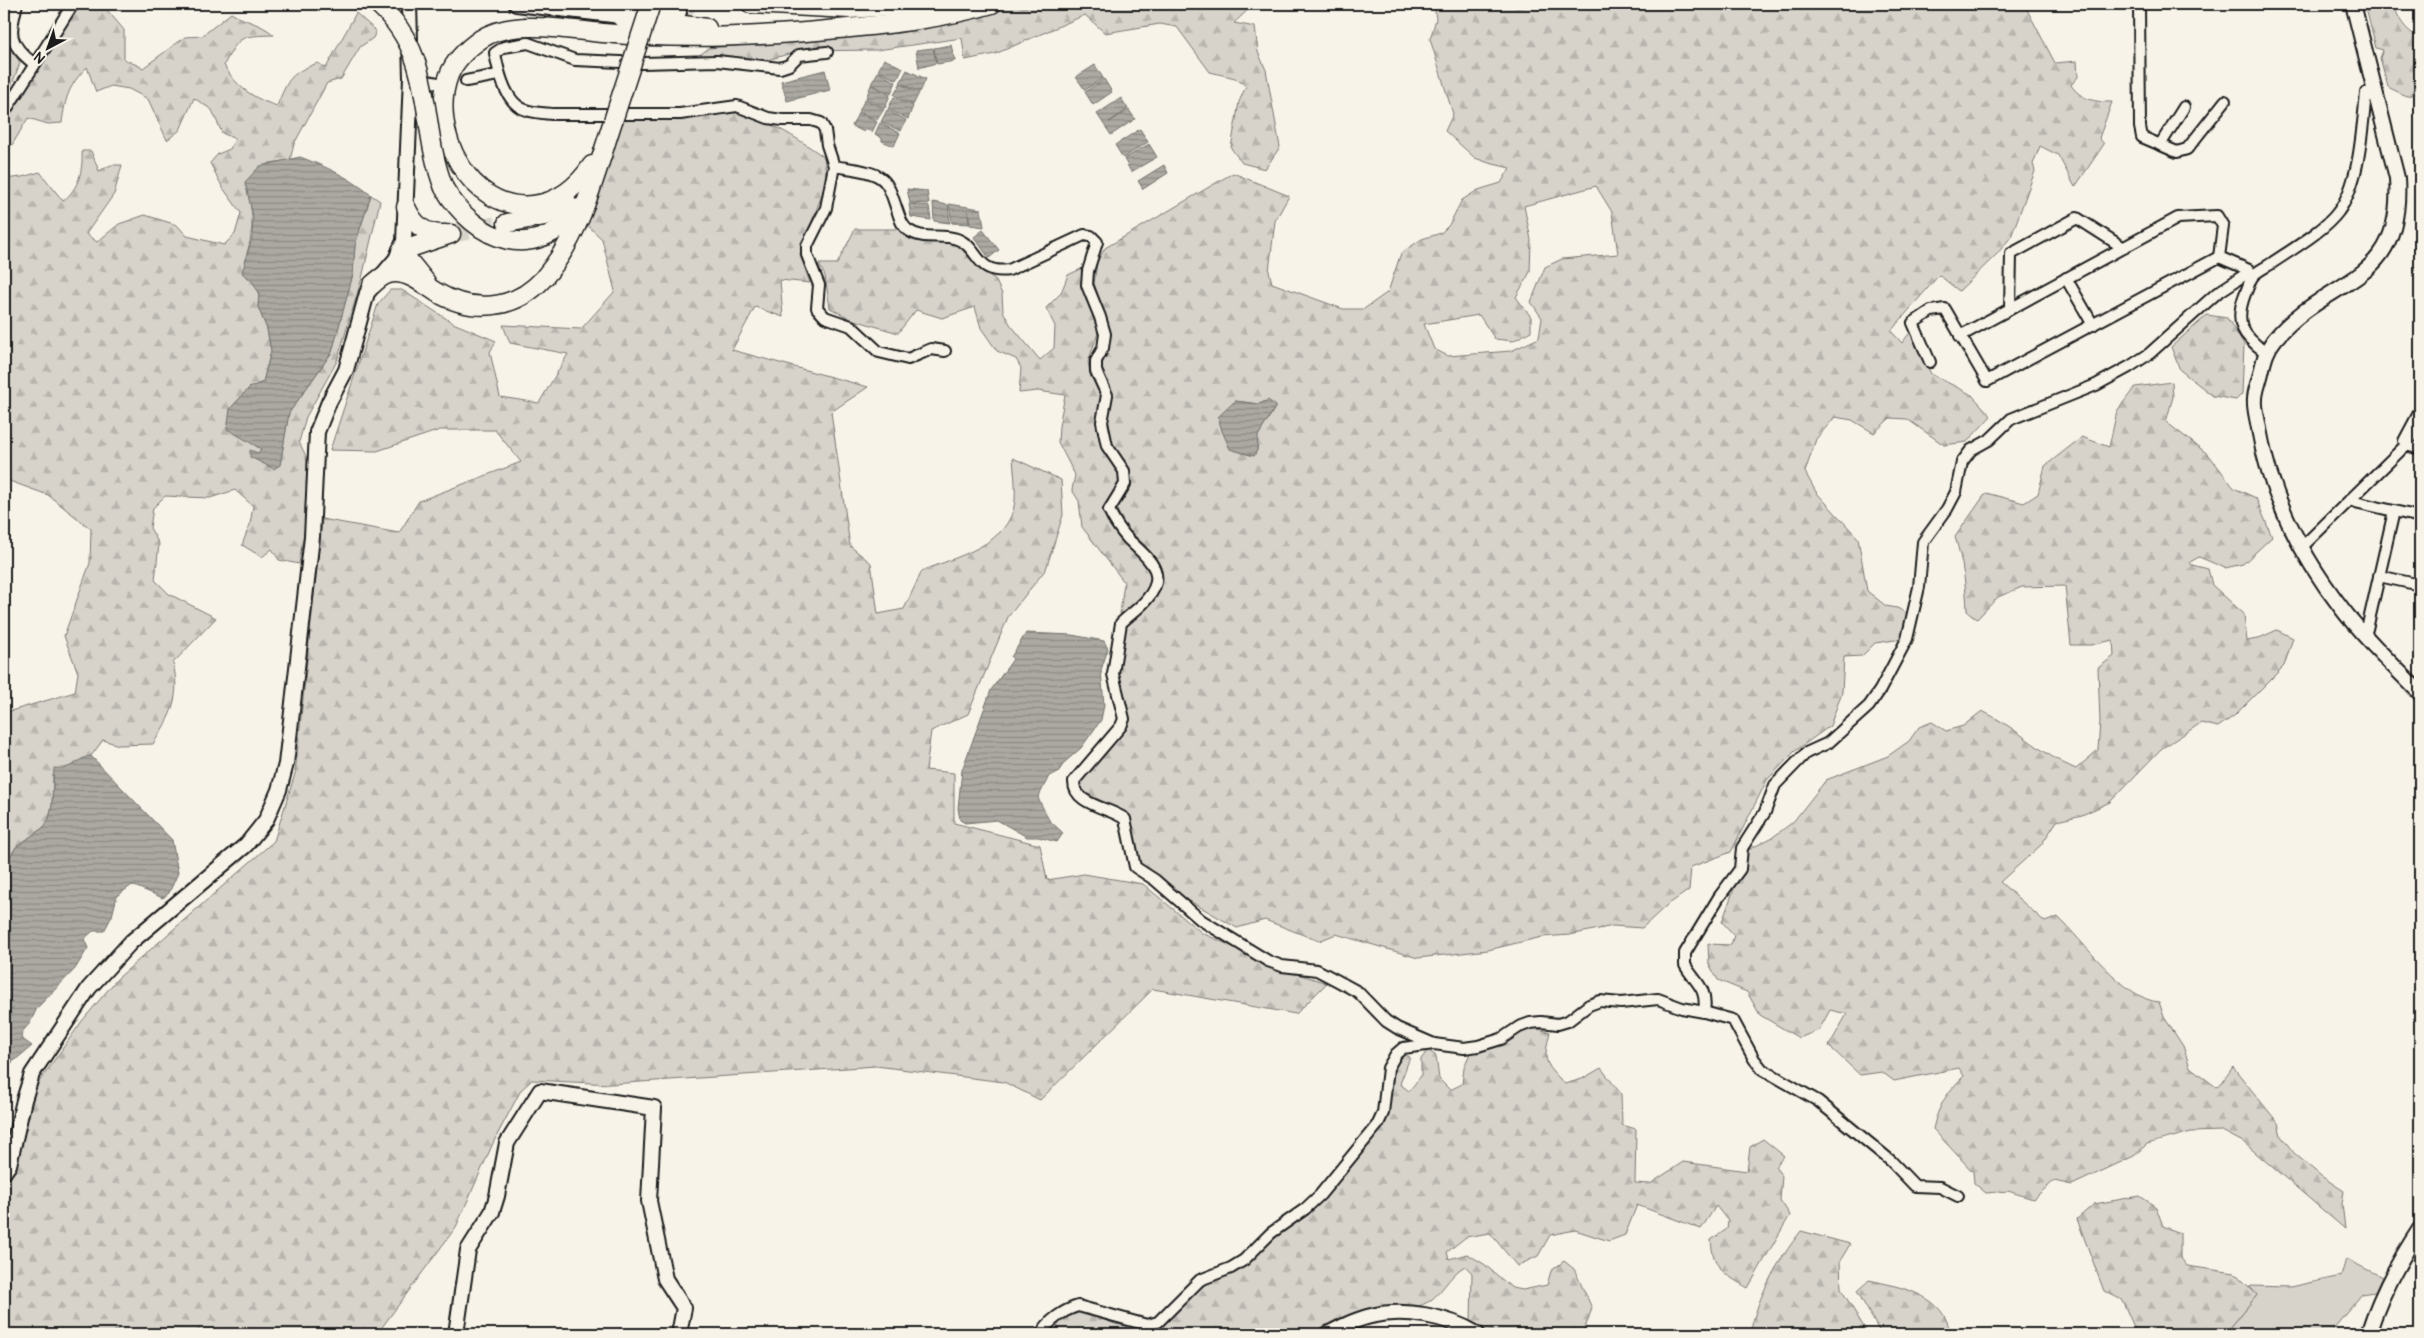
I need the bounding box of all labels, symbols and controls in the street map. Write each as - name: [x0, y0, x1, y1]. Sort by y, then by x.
- north arrow: [22, 22, 72, 72]
- text: N: [31, 48, 49, 67]

